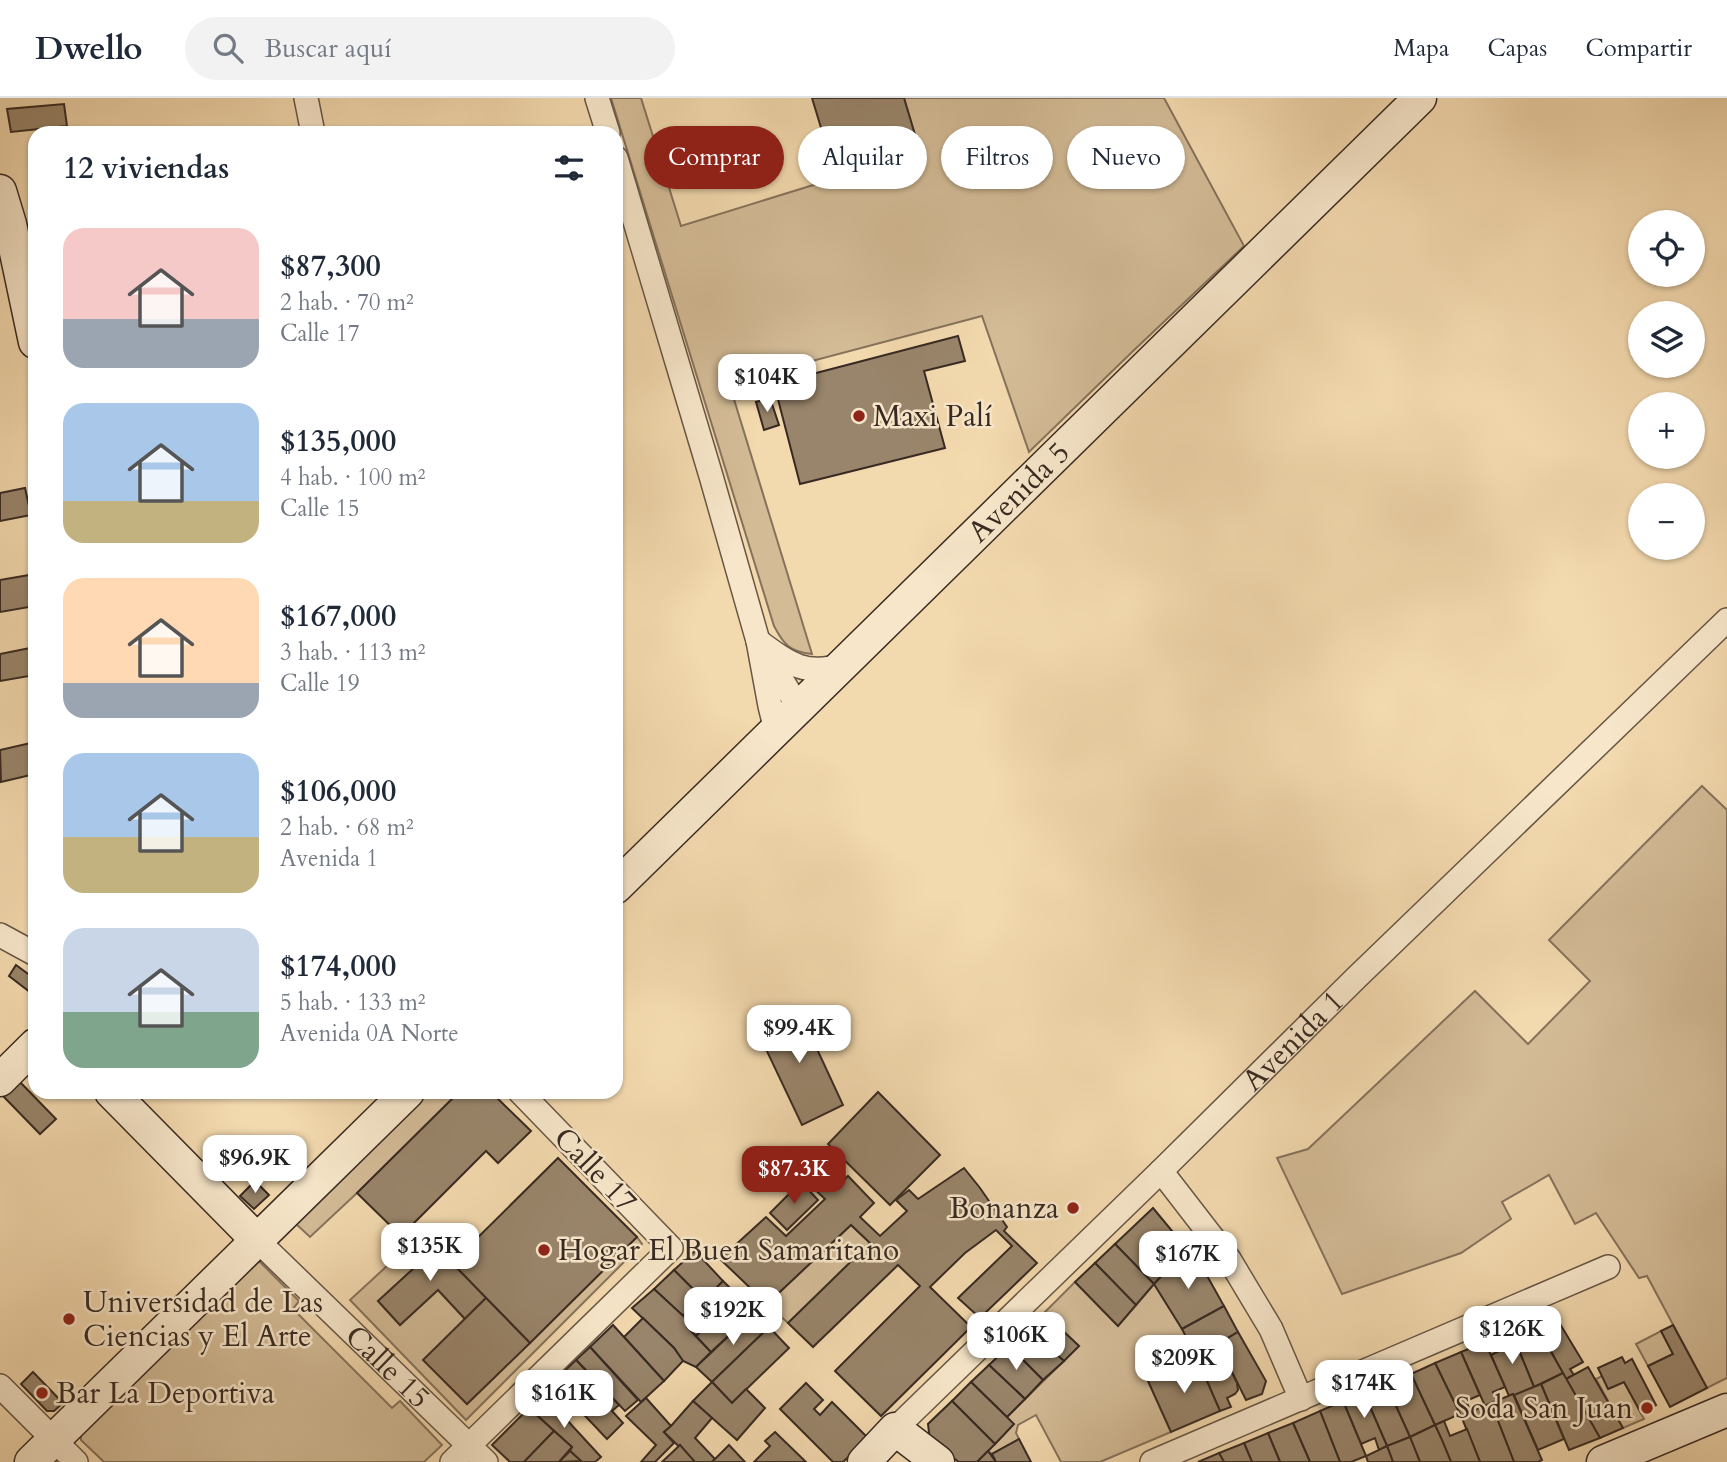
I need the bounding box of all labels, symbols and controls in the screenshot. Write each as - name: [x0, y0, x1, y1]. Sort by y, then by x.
- search box: [185, 17, 675, 80]
- text: Dwello: [35, 26, 143, 71]
- icon: search: [209, 29, 247, 67]
- text: Buscar aquí: [265, 31, 392, 66]
- text: Mapa: [1393, 32, 1449, 65]
- text: Capas: [1487, 32, 1547, 65]
- text: Compartir: [1585, 32, 1692, 65]
- chip: Comprar: [644, 126, 784, 189]
- chip: Alquilar: [798, 126, 927, 189]
- chip: Filtros: [941, 126, 1053, 189]
- chip: Nuevo: [1067, 126, 1185, 189]
- text: 12 viviendas: [63, 148, 229, 189]
- icon: filters: [550, 149, 588, 187]
- map controls: [1628, 210, 1705, 560]
- button: locate: [1628, 210, 1705, 287]
- text: $87,300: [280, 246, 381, 287]
- icon: home: [119, 256, 203, 340]
- text: 2 hab. · 70 m²: [280, 287, 414, 318]
- button: layers: [1628, 301, 1705, 378]
- text: Calle 17: [280, 318, 359, 349]
- pin: $104K: [718, 354, 816, 414]
- text: $104K: [734, 361, 800, 392]
- button: +: [1628, 392, 1705, 469]
- place label: Maxi Palí: [873, 396, 992, 437]
- marker: Maxi Palí: [851, 408, 867, 424]
- text: $135,000: [280, 421, 396, 462]
- icon: home: [119, 431, 203, 515]
- street label: Avenida 5: [958, 432, 1079, 551]
- text: 4 hab. · 100 m²: [280, 462, 426, 493]
- button: −: [1628, 483, 1705, 560]
- text: Calle 15: [280, 493, 359, 524]
- text: $167,000: [280, 596, 396, 637]
- icon: home: [119, 606, 203, 690]
- text: 3 hab. · 113 m²: [280, 637, 426, 668]
- text: Calle 19: [280, 668, 359, 699]
- text: $106,000: [280, 771, 396, 812]
- icon: home: [119, 781, 203, 865]
- text: 2 hab. · 68 m²: [280, 812, 414, 843]
- text: Avenida 1: [280, 843, 378, 874]
- text: $174,000: [280, 946, 396, 987]
- icon: home: [119, 956, 203, 1040]
- street label: Avenida 1: [1233, 981, 1353, 1100]
- text: 5 hab. · 133 m²: [280, 987, 426, 1018]
- pin: $99.4K: [742, 1006, 856, 1065]
- text: $99.4K: [763, 1012, 835, 1043]
- text: Avenida 0A Norte: [280, 1018, 459, 1049]
- street label: Calle 17: [544, 1118, 646, 1222]
- pin: $96.9K: [198, 1136, 312, 1195]
- text: $96.9K: [219, 1142, 291, 1173]
- pin: $87.3K: [737, 1146, 851, 1206]
- text: $87.3K: [758, 1153, 830, 1184]
- place label: Bonanza: [949, 1188, 1059, 1229]
- marker: Bonanza: [1065, 1200, 1081, 1216]
- pin: $135K: [381, 1224, 479, 1283]
- text: $135K: [397, 1230, 463, 1261]
- place label: Hogar El Buen Samaritano: [558, 1230, 899, 1271]
- pin: $167K: [1139, 1232, 1237, 1291]
- text: $167K: [1155, 1238, 1221, 1269]
- marker: Hogar El Buen Samaritano: [536, 1242, 552, 1258]
- place label: Universidad de Las Ciencias y El Arte: [83, 1282, 323, 1357]
- pin: $192K: [684, 1288, 782, 1347]
- text: $192K: [700, 1294, 766, 1325]
- pin: $126K: [1463, 1306, 1561, 1366]
- marker: Universidad de Las Ciencias y El Arte: [61, 1311, 77, 1327]
- pin: $106K: [967, 1312, 1065, 1372]
- text: $126K: [1479, 1313, 1545, 1344]
- street label: Calle 15: [336, 1316, 439, 1417]
- text: $106K: [983, 1319, 1049, 1350]
- pin: $209K: [1135, 1336, 1233, 1395]
- text: $209K: [1151, 1342, 1217, 1373]
- pin: $174K: [1315, 1360, 1413, 1420]
- text: $174K: [1331, 1367, 1397, 1398]
- pin: $161K: [515, 1370, 613, 1430]
- place label: Bar La Deportiva: [56, 1373, 275, 1414]
- text: $161K: [531, 1377, 597, 1408]
- marker: Bar La Deportiva: [34, 1385, 50, 1401]
- place label: Soda San Juan: [1455, 1388, 1633, 1429]
- marker: Soda San Juan: [1639, 1400, 1655, 1416]

